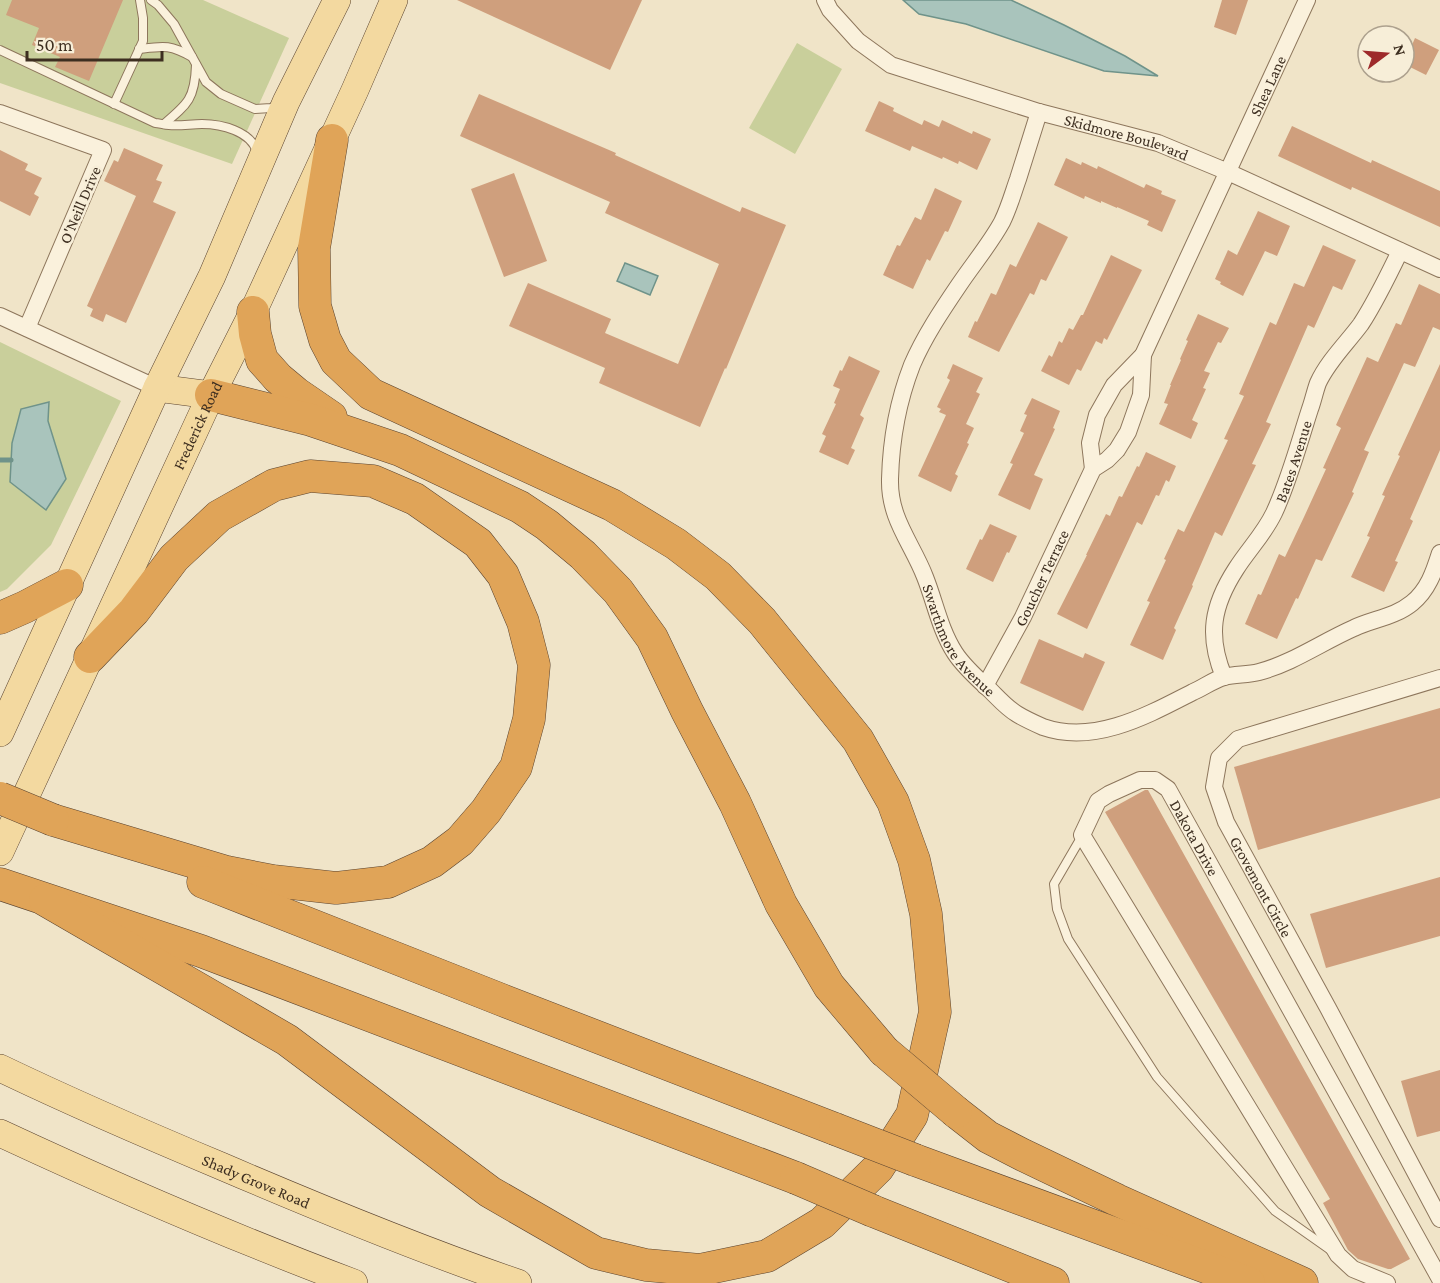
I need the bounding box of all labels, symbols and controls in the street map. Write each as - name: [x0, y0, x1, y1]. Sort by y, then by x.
- scale bar: [27, 24, 162, 62]
- north arrow: [1356, 24, 1416, 84]
- text: 50 m: [36, 35, 73, 55]
- text: N: [1390, 42, 1410, 58]
- street label: Shea Lane: [1246, 53, 1289, 118]
- street label: Skidmore Boulevard: [1063, 110, 1192, 163]
- street label: O'Neill Drive: [56, 164, 104, 246]
- street label: Frederick Road: [169, 378, 225, 472]
- street label: Bates Avenue: [1271, 418, 1314, 505]
- street label: Goucher Terrace: [1011, 527, 1072, 629]
- street label: Swarthmore Avenue: [920, 582, 999, 699]
- street label: Dakota Drive: [1167, 797, 1223, 878]
- street label: Grovemont Circle: [1227, 833, 1296, 940]
- street label: Shady Grove Road: [200, 1151, 313, 1211]

